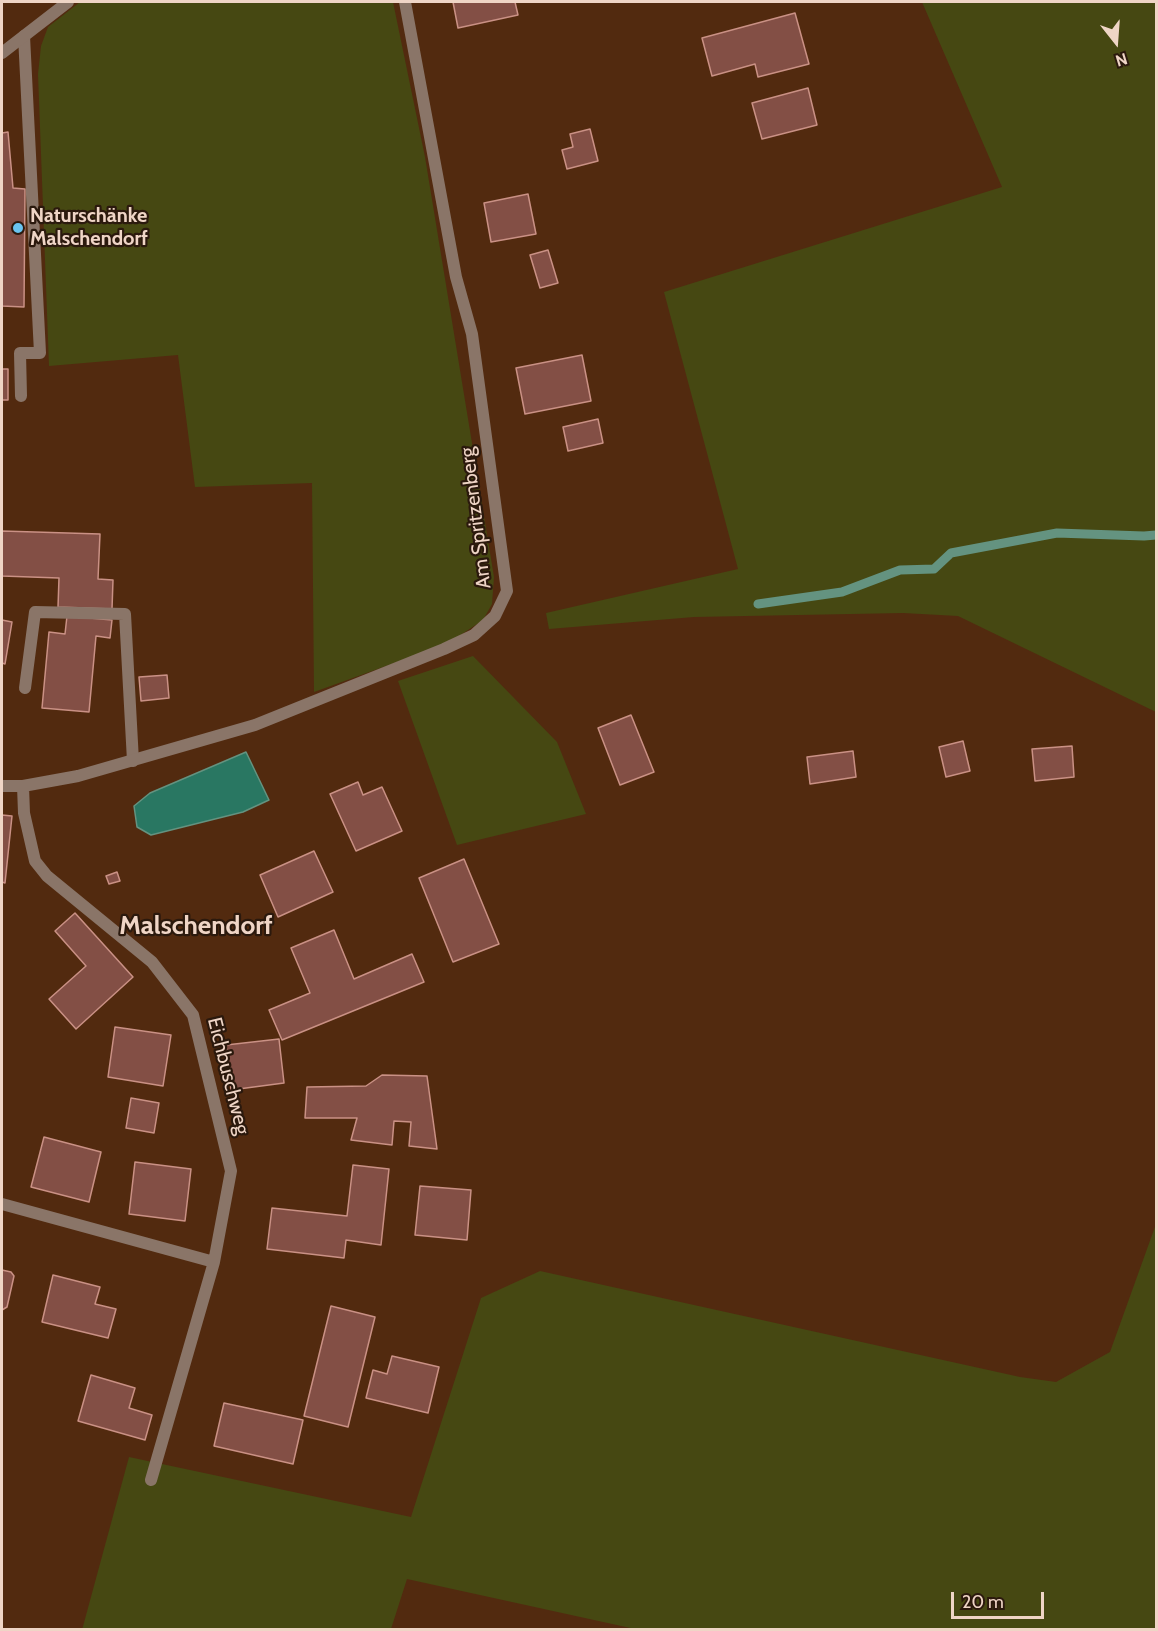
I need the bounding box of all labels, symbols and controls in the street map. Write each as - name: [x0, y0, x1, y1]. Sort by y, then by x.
- north arrow: [1086, 12, 1146, 72]
- text: N: [1113, 49, 1130, 70]
- place label: Naturschänke Malschendorf: [30, 204, 148, 251]
- marker: Naturschänke Malschendorf: [11, 221, 25, 235]
- street label: Am Spritzenberg: [455, 446, 497, 590]
- district label: Malschendorf: [119, 910, 273, 942]
- street label: Eichbuschweg: [202, 1015, 254, 1137]
- scale bar: [954, 1580, 1047, 1618]
- text: 20 m: [962, 1591, 1004, 1613]

